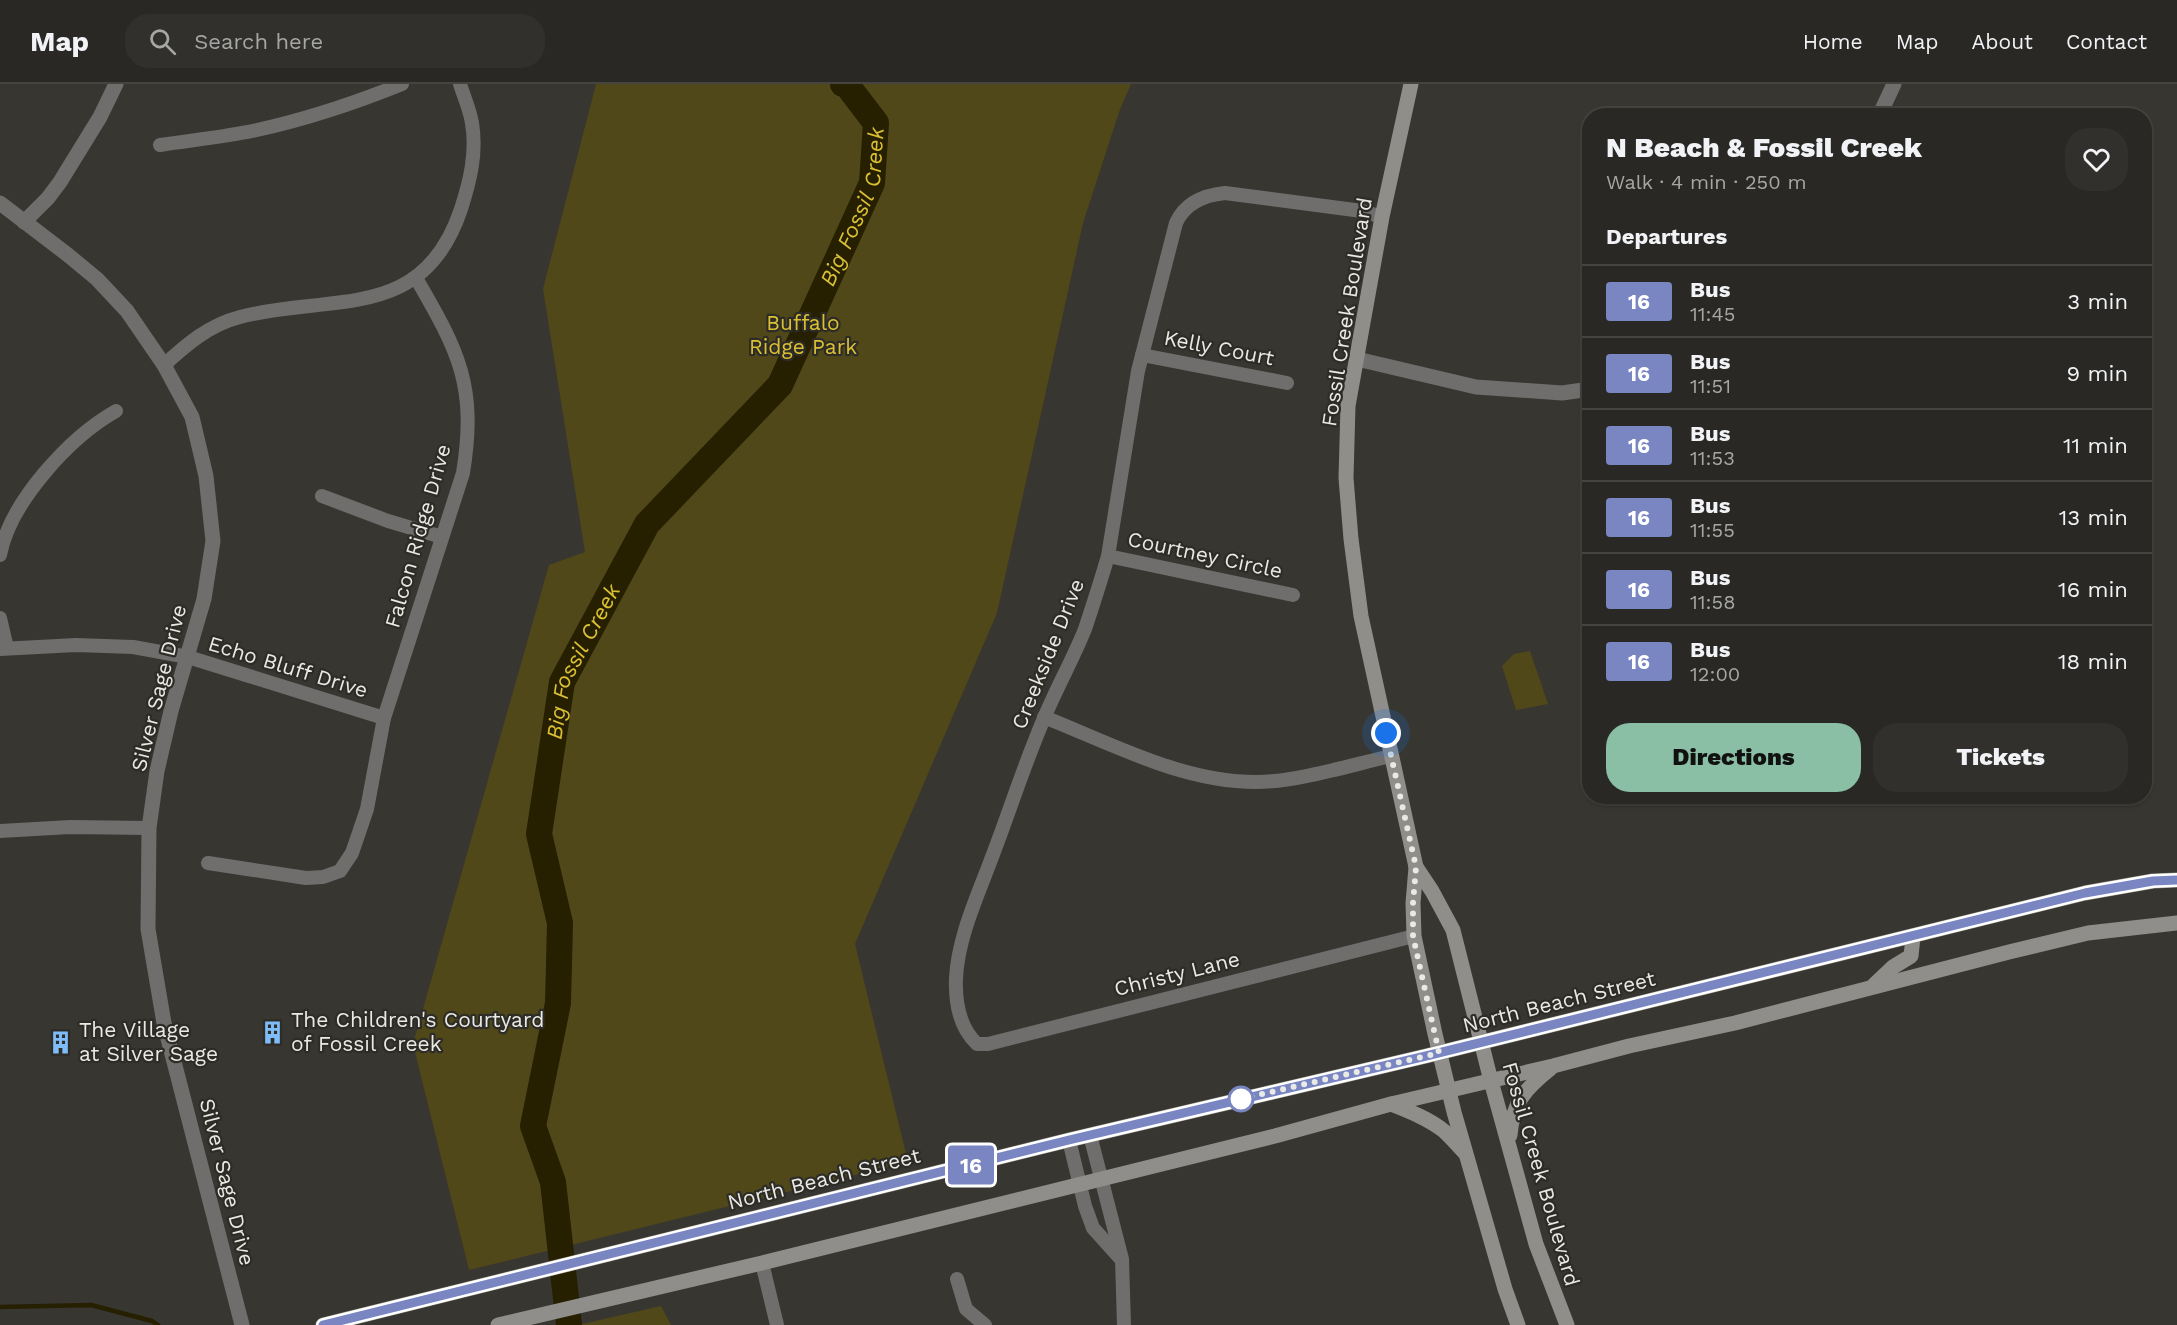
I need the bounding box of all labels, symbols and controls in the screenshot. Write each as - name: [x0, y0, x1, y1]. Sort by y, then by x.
- search box: [125, 14, 545, 68]
- text: Map: [30, 25, 89, 58]
- icon: search: [146, 25, 179, 58]
- text: Search here: [194, 29, 323, 54]
- text: Home: [1803, 29, 1863, 54]
- text: Map: [1896, 29, 1939, 54]
- text: About: [1972, 29, 2033, 54]
- text: Contact: [2066, 29, 2147, 54]
- water label: Big Fossil Creek: [815, 126, 889, 290]
- button: heart: [2065, 128, 2128, 191]
- text: N Beach & Fossil Creek: [1606, 131, 1922, 164]
- text: Walk · 4 min · 250 m: [1606, 170, 1807, 194]
- street label: Fossil Creek Boulevard: [1316, 196, 1377, 428]
- text: Departures: [1606, 224, 1727, 249]
- text: Bus: [1690, 277, 1730, 302]
- text: 16: [1628, 289, 1650, 314]
- text: 3 min: [2067, 289, 2128, 314]
- text: 11:45: [1690, 302, 1735, 326]
- park label: Buffalo Ridge Park: [749, 310, 857, 359]
- street label: Kelly Court: [1162, 325, 1276, 370]
- text: Bus: [1690, 349, 1730, 374]
- text: 16: [1628, 361, 1650, 386]
- text: 9 min: [2066, 361, 2128, 386]
- text: 11:51: [1690, 374, 1731, 398]
- text: Bus: [1690, 421, 1730, 446]
- text: 16: [1628, 433, 1650, 458]
- text: 11 min: [2063, 433, 2128, 458]
- street label: Falcon Ridge Drive: [379, 441, 456, 631]
- text: 11:53: [1690, 446, 1735, 470]
- text: Bus: [1690, 493, 1730, 518]
- text: 16: [1628, 505, 1650, 530]
- text: 13 min: [2059, 505, 2128, 530]
- text: 11:55: [1690, 518, 1735, 542]
- street label: Courtney Circle: [1126, 526, 1285, 583]
- text: Bus: [1690, 565, 1730, 590]
- street label: Creekside Drive: [1006, 575, 1089, 733]
- text: 16: [1628, 577, 1650, 602]
- text: 16 min: [2058, 577, 2128, 602]
- water label: Big Fossil Creek: [541, 579, 626, 741]
- text: 11:58: [1690, 590, 1735, 614]
- street label: Silver Sage Drive: [126, 602, 191, 774]
- street label: Echo Bluff Drive: [205, 630, 371, 703]
- text: Bus: [1690, 637, 1730, 662]
- text: 16: [1628, 649, 1650, 674]
- text: 18 min: [2058, 649, 2128, 674]
- text: 12:00: [1690, 662, 1740, 686]
- your location: [1371, 718, 1401, 748]
- button: Directions: [1606, 723, 1861, 792]
- button: Tickets: [1873, 723, 2128, 792]
- street label: Christy Lane: [1112, 946, 1242, 1001]
- street label: North Beach Street: [1460, 965, 1658, 1038]
- place label: The Children's Courtyard of Fossil Creek: [291, 1007, 544, 1056]
- place label: The Village at Silver Sage: [79, 1017, 218, 1066]
- building icon: The Children's Courtyard of Fossil Creek: [260, 1019, 286, 1045]
- building icon: The Village at Silver Sage: [48, 1029, 74, 1055]
- street label: Fossil Creek Boulevard: [1498, 1059, 1585, 1289]
- unlabelled marker: [1228, 1086, 1254, 1112]
- street label: Silver Sage Drive: [195, 1096, 260, 1268]
- street label: North Beach Street: [725, 1142, 923, 1215]
- line badge: 16: [944, 1146, 998, 1184]
- text: 16: [960, 1153, 982, 1178]

